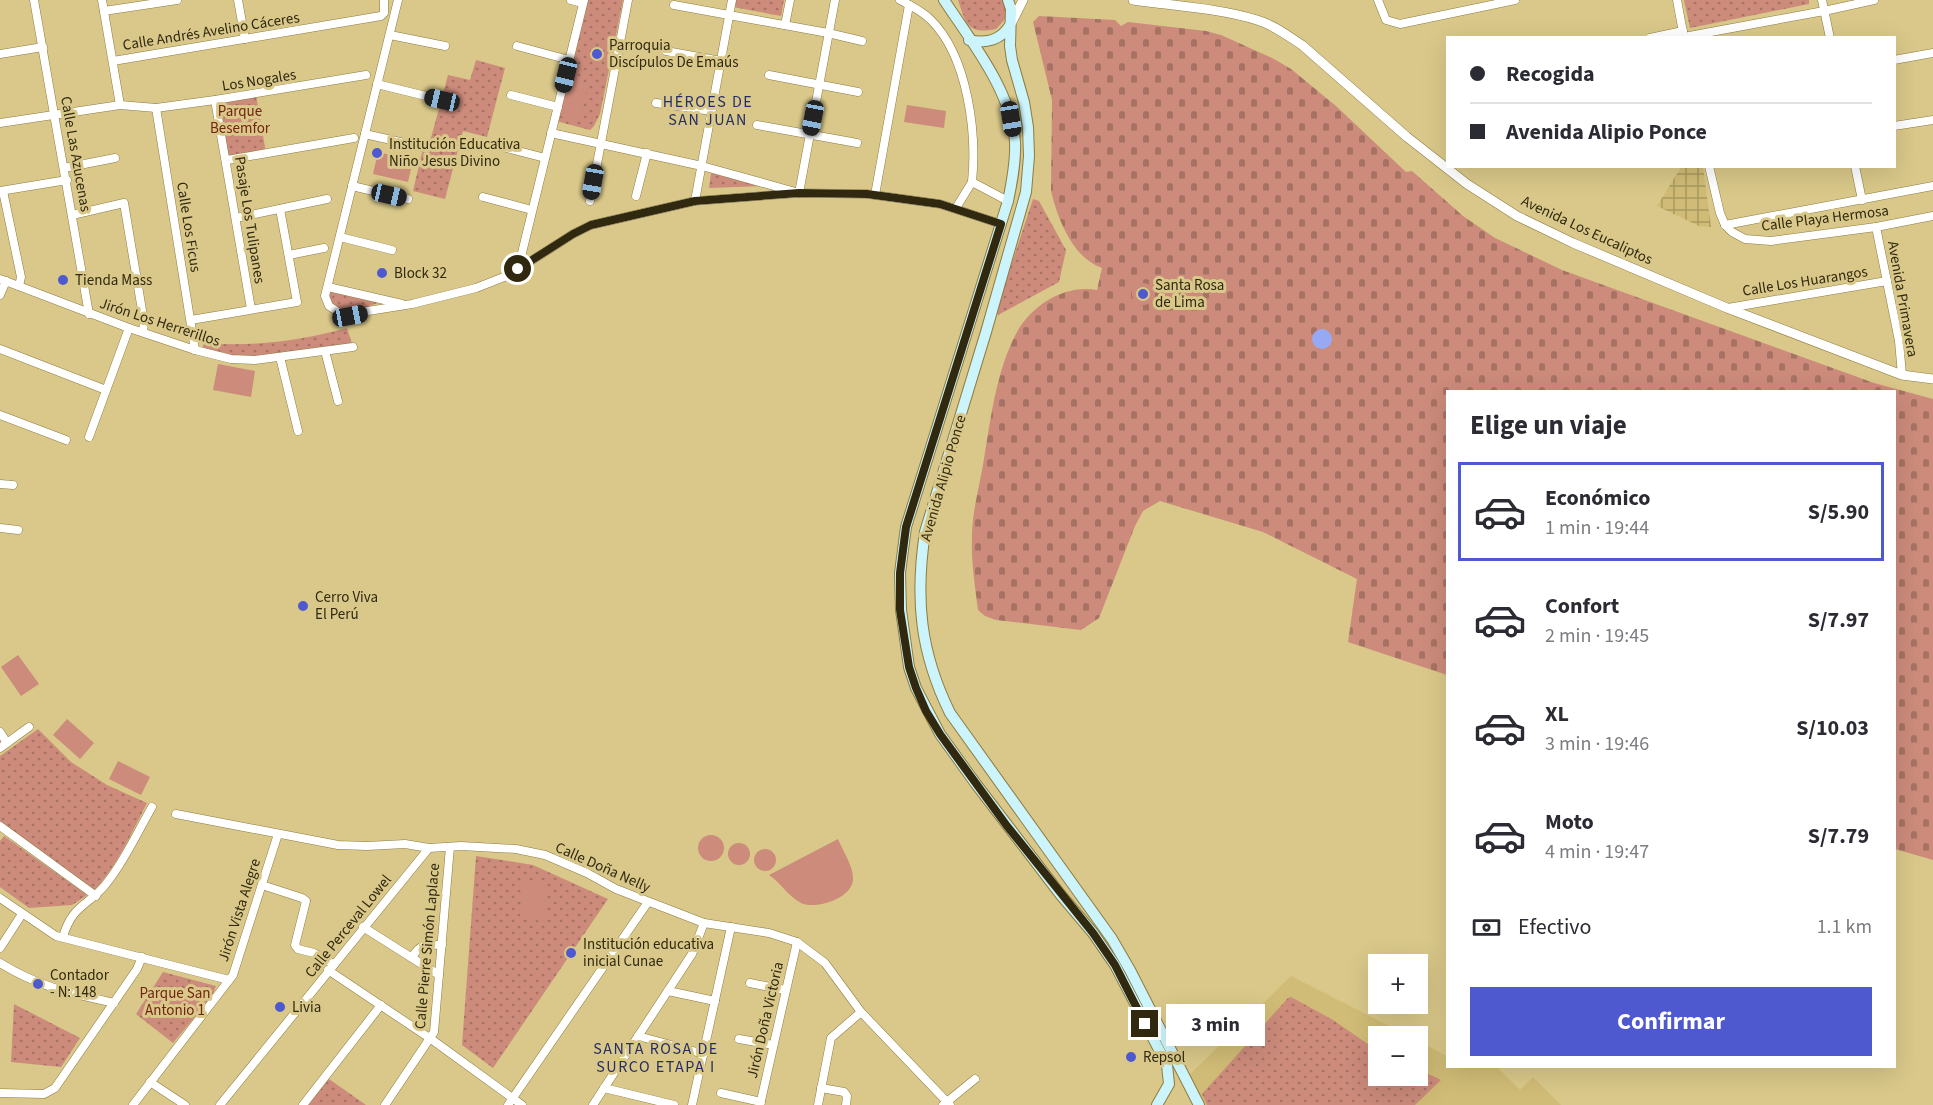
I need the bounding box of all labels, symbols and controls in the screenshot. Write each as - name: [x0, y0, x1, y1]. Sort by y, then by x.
- street label: Calle Andrés Avelino Cáceres: [121, 7, 301, 56]
- place label: Parroquia Discípulos De Emaús: [609, 35, 738, 73]
- marker: Parroquia Discípulos De Emaús: [590, 47, 604, 61]
- car: [553, 55, 579, 95]
- text: Recogida: [1506, 58, 1595, 90]
- street label: Los Nogales: [221, 64, 298, 97]
- car: [422, 87, 462, 113]
- district label: HÉROES DE SAN JUAN: [663, 91, 753, 131]
- street label: Calle Las Azucenas: [55, 95, 96, 213]
- car: [801, 99, 825, 137]
- car: [999, 100, 1023, 138]
- park label: Parque Besemfor: [210, 101, 271, 139]
- text: Avenida Alipio Ponce: [1506, 116, 1707, 148]
- place label: Institución Educativa Niño Jesus Divino: [389, 134, 520, 172]
- marker: Institución Educativa Niño Jesus Divino: [370, 146, 384, 160]
- street label: Pasaje Los Tulipanes: [229, 155, 270, 285]
- car: [581, 163, 605, 201]
- street label: Calle Los Ficus: [171, 180, 206, 274]
- car: [369, 182, 409, 208]
- street label: Avenida Los Eucaliptos: [1518, 191, 1656, 270]
- street label: Calle Playa Hermosa: [1760, 200, 1890, 237]
- street label: Avenida Primavera: [1882, 239, 1923, 359]
- route start: [504, 255, 531, 282]
- street label: Calle Los Huarangos: [1741, 261, 1869, 302]
- place label: Block 32: [394, 263, 447, 284]
- marker: Block 32: [375, 266, 389, 280]
- place label: Tienda Mass: [75, 270, 152, 291]
- marker: Tienda Mass: [56, 273, 70, 287]
- place label: Santa Rosa de Lima: [1155, 275, 1224, 313]
- marker: Santa Rosa de Lima: [1136, 287, 1150, 301]
- street label: Jirón Los Herrerillos: [97, 293, 223, 352]
- car: [331, 304, 369, 328]
- text: Elige un viaje: [1470, 406, 1627, 445]
- street label: Avenida Alipio Ponce: [915, 413, 972, 544]
- text: Económico: [1545, 482, 1650, 514]
- icon: car: [1473, 485, 1527, 539]
- text: S/5.90: [1808, 496, 1869, 528]
- text: 1 min · 19:44: [1545, 514, 1649, 542]
- place label: Cerro Viva El Perú: [315, 587, 378, 625]
- text: Confort: [1545, 590, 1619, 622]
- icon: car: [1473, 593, 1527, 647]
- marker: Cerro Viva El Perú: [296, 599, 310, 613]
- text: S/7.97: [1808, 604, 1869, 636]
- text: 2 min · 19:45: [1545, 622, 1649, 650]
- text: XL: [1545, 698, 1569, 730]
- icon: car: [1473, 701, 1527, 755]
- text: S/10.03: [1796, 712, 1869, 744]
- text: 3 min · 19:46: [1545, 730, 1649, 758]
- text: Moto: [1545, 806, 1594, 838]
- icon: car: [1473, 809, 1527, 863]
- text: S/7.79: [1808, 820, 1869, 852]
- street label: Calle Doña Nelly: [552, 837, 654, 898]
- text: 4 min · 19:47: [1545, 838, 1649, 866]
- street label: Jirón Vista Alegre: [213, 856, 266, 964]
- street label: Calle Pierre Simón Laplace: [410, 862, 445, 1030]
- street label: Calle Perceval Lowel: [300, 870, 397, 982]
- icon: cash: [1470, 911, 1503, 944]
- text: Efectivo: [1518, 911, 1592, 943]
- text: 1.1 km: [1817, 913, 1872, 941]
- place label: Institución educativa inicial Cunae: [583, 934, 714, 972]
- marker: Institución educativa inicial Cunae: [564, 946, 578, 960]
- map controls: [1368, 954, 1428, 1086]
- button: +: [1368, 954, 1428, 1014]
- street label: Jirón Doña Victoria: [742, 960, 789, 1080]
- place label: Contador - N: 148: [50, 965, 110, 1003]
- marker: Contador - N: 148: [31, 977, 45, 991]
- park label: Parque San Antonio 1: [139, 983, 211, 1021]
- button: Confirmar: [1470, 987, 1872, 1056]
- place label: Livia: [292, 997, 321, 1018]
- marker: Livia: [273, 1000, 287, 1014]
- callout: 3 min: [1166, 1003, 1265, 1045]
- route end: [1131, 1010, 1158, 1037]
- text: 3 min: [1191, 1011, 1240, 1039]
- button: −: [1368, 1026, 1428, 1086]
- district label: SANTA ROSA DE SURCO ETAPA I: [593, 1038, 719, 1078]
- place label: Repsol: [1143, 1047, 1186, 1068]
- marker: Repsol: [1124, 1050, 1138, 1064]

